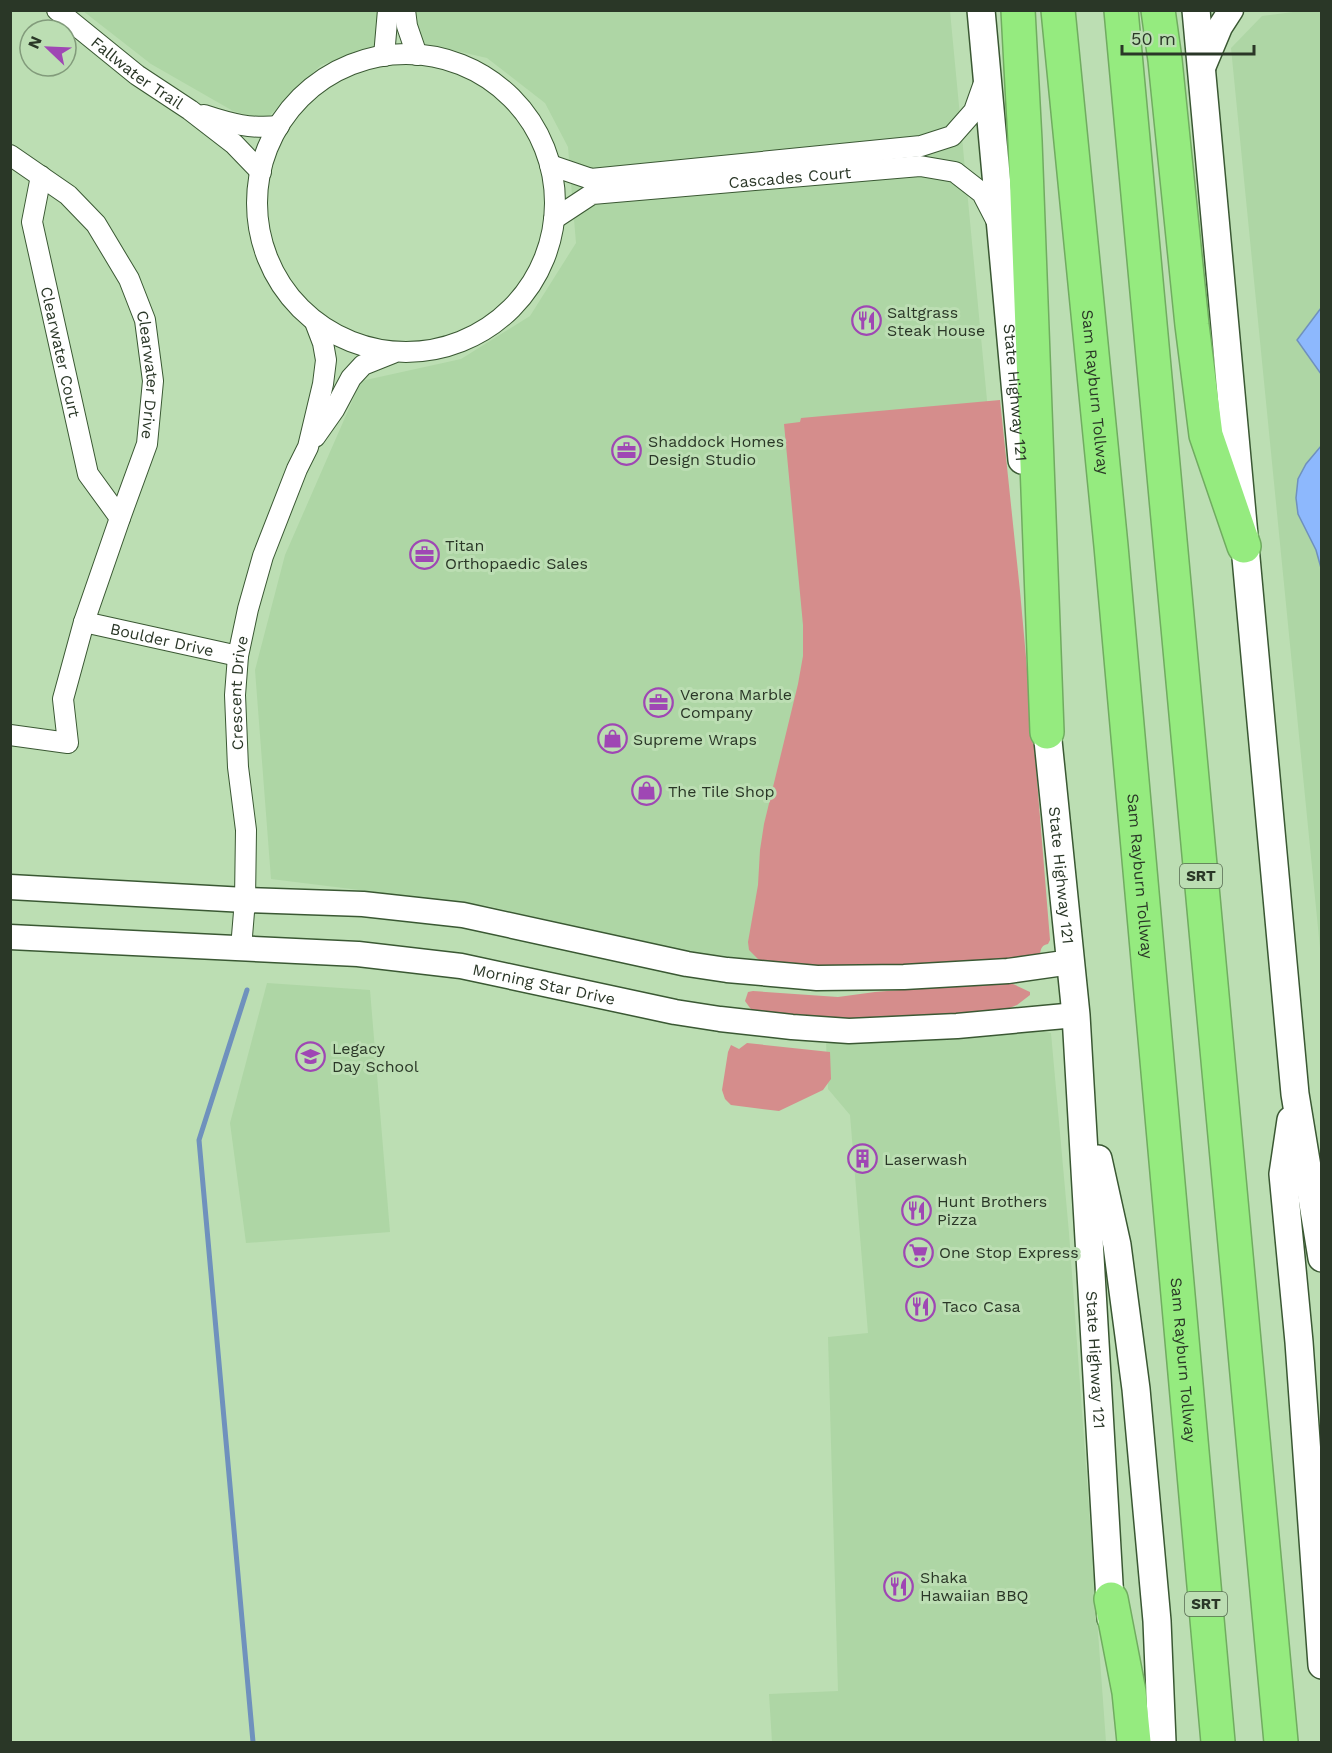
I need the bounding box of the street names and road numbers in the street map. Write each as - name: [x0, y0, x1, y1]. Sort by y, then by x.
- street label: Fallwater Trail: [87, 33, 187, 113]
- street label: Cascades Court: [728, 163, 852, 192]
- street label: Clearwater Court: [37, 285, 84, 420]
- street label: Clearwater Drive: [132, 307, 162, 440]
- street label: Sam Rayburn Tollway: [1078, 309, 1113, 476]
- street label: State Highway 121: [1000, 323, 1031, 462]
- street label: Boulder Drive: [108, 619, 216, 660]
- street label: Crescent Drive: [226, 634, 252, 751]
- street label: Sam Rayburn Tollway: [1123, 793, 1157, 960]
- street label: State Highway 121: [1045, 806, 1078, 945]
- road number: SRT: [1180, 864, 1222, 888]
- street label: Morning Star Drive: [471, 960, 617, 1009]
- street label: Sam Rayburn Tollway: [1166, 1277, 1200, 1444]
- street label: State Highway 121: [1082, 1290, 1109, 1429]
- road number: SRT: [1185, 1592, 1227, 1616]

